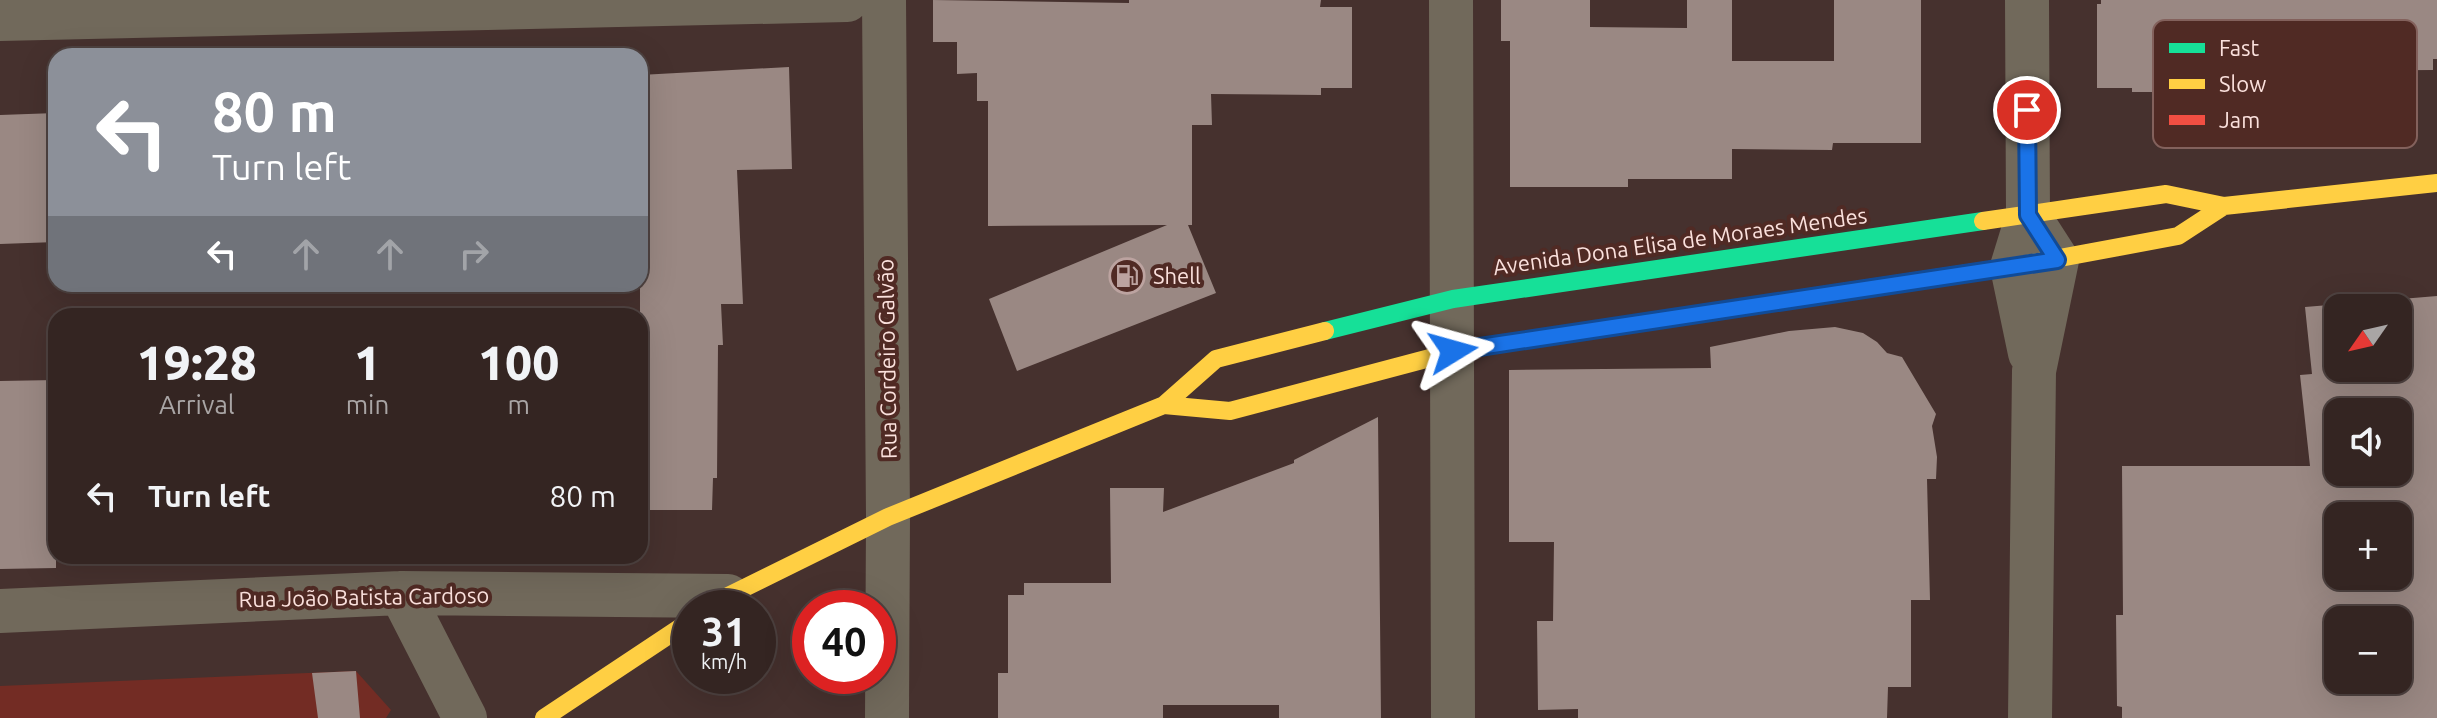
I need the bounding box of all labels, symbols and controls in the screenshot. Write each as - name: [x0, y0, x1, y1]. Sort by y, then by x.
- legend: [2153, 20, 2417, 148]
- text: Fast: [2219, 35, 2260, 60]
- text: Slow: [2219, 71, 2266, 96]
- pin: [1993, 76, 2061, 144]
- icon: left: [80, 80, 184, 184]
- text: 80 m: [212, 80, 337, 143]
- icon: arrive: [2005, 88, 2049, 132]
- text: Jam: [2219, 107, 2260, 132]
- text: Turn left: [212, 146, 351, 187]
- street label: Avenida Dona Elisa de Moraes Mendes: [1491, 202, 1869, 279]
- icon: left: [200, 232, 244, 276]
- icon: ahead: [284, 232, 328, 276]
- icon: ahead: [368, 232, 412, 276]
- icon: right: [452, 232, 496, 276]
- fuel station icon: Shell: [1108, 257, 1146, 295]
- street label: Rua Cordeiro Galvão: [872, 259, 901, 459]
- place label: Shell: [1153, 263, 1201, 288]
- north arrow: [2324, 294, 2412, 382]
- map controls: [2324, 294, 2412, 694]
- position arrow: [1411, 309, 1495, 393]
- text: 19:28: [137, 335, 257, 389]
- text: 1: [354, 335, 381, 389]
- text: 100: [478, 335, 559, 389]
- text: Arrival: [159, 390, 235, 419]
- text: min: [346, 390, 389, 419]
- text: m: [507, 390, 530, 419]
- button: sound: [2324, 398, 2412, 486]
- icon: left: [80, 474, 124, 518]
- text: Turn left: [148, 479, 270, 513]
- text: 80 m: [549, 479, 616, 513]
- button: +: [2324, 502, 2412, 590]
- street label: Rua João Batista Cardoso: [238, 582, 489, 611]
- speed limit sign: 40: [792, 590, 896, 694]
- button: −: [2324, 606, 2412, 694]
- text: 31: [701, 609, 747, 654]
- text: km/h: [701, 650, 747, 673]

